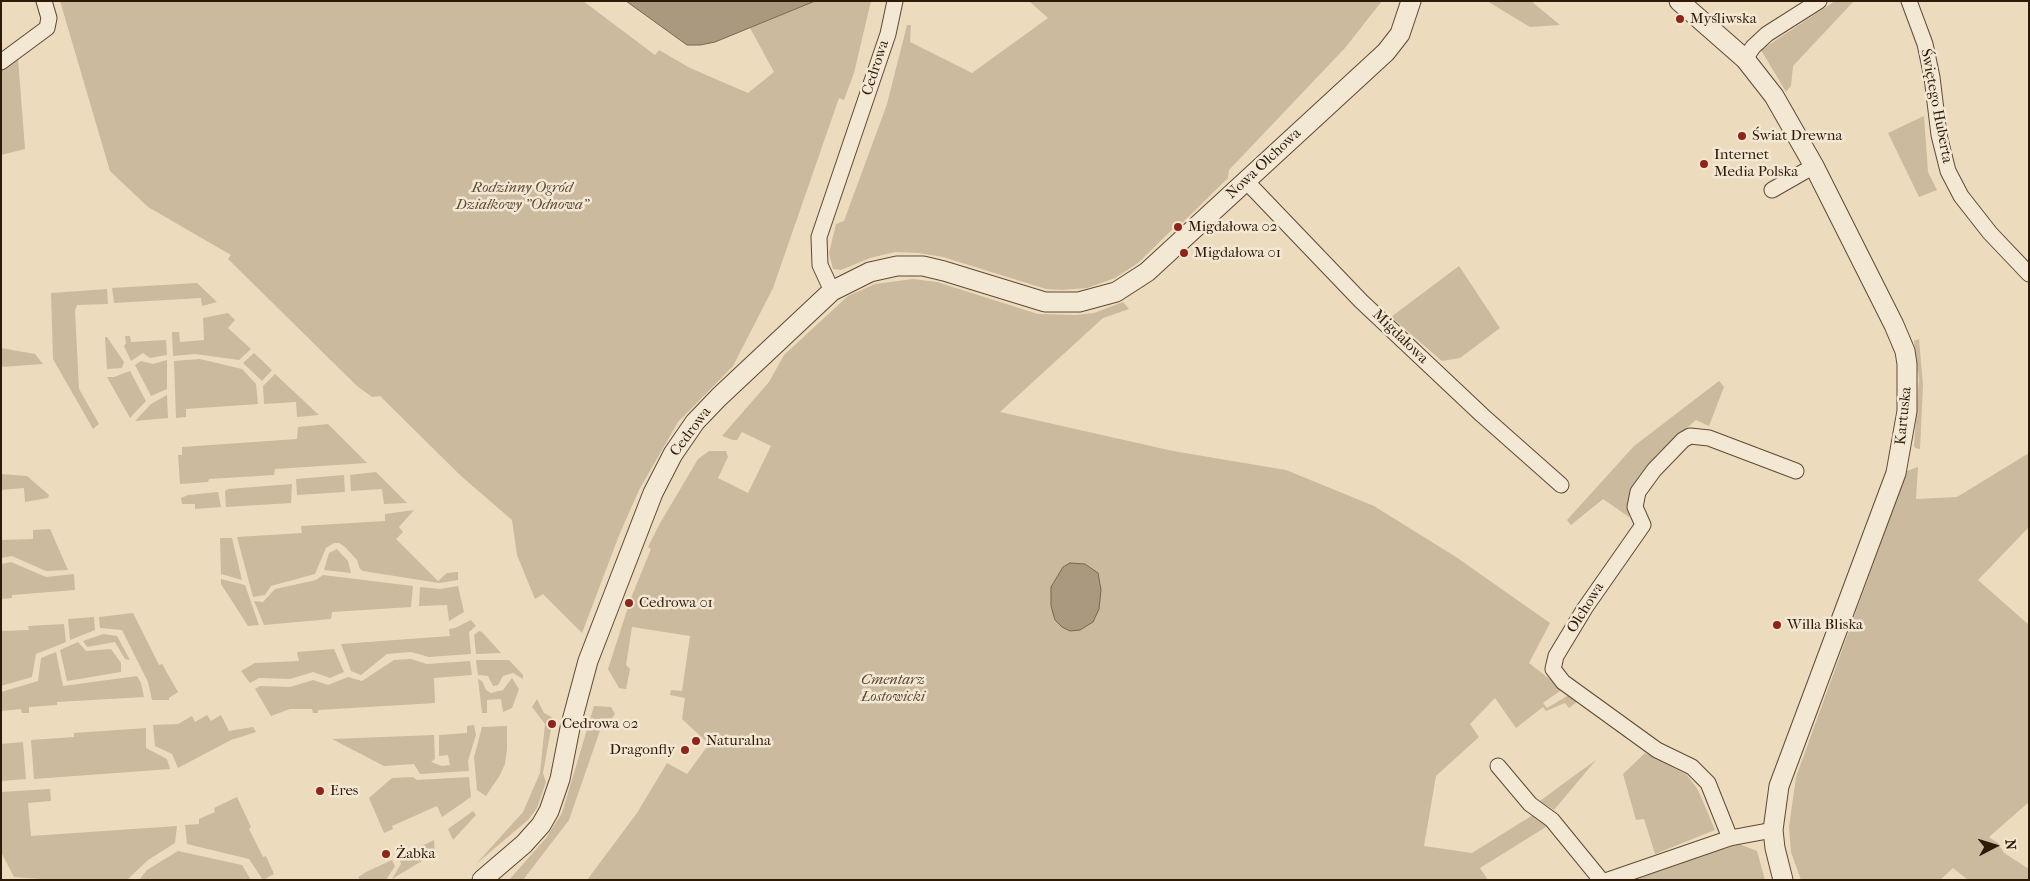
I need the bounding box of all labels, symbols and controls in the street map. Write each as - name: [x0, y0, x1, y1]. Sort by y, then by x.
- place label: Myśliwska: [1690, 10, 1757, 28]
- marker: Myśliwska: [1674, 13, 1686, 25]
- street label: Cedrowa: [859, 38, 893, 98]
- street label: Świętego Huberta: [1916, 47, 1956, 165]
- street label: Nowa Olchowa: [1223, 125, 1305, 203]
- place label: Świat Drewna: [1752, 127, 1842, 145]
- marker: Świat Drewna: [1736, 130, 1748, 142]
- place label: Internet Media Polska: [1714, 146, 1798, 181]
- marker: Internet Media Polska: [1698, 158, 1710, 170]
- park label: Rodzinny Ogród Działkowy "Odnowa": [456, 179, 588, 214]
- place label: Migdałowa 02: [1188, 218, 1278, 236]
- marker: Migdałowa 02: [1172, 221, 1184, 233]
- place label: Migdałowa 01: [1194, 244, 1281, 262]
- marker: Migdałowa 01: [1178, 247, 1190, 259]
- street label: Migdałowa: [1368, 306, 1432, 368]
- street label: Kartuska: [1892, 386, 1916, 446]
- street label: Cedrowa: [667, 404, 715, 460]
- street label: Olchowa: [1564, 579, 1608, 637]
- place label: Cedrowa 01: [639, 594, 713, 612]
- marker: Cedrowa 01: [623, 597, 635, 609]
- place label: Willa Bliska: [1787, 616, 1863, 634]
- marker: Willa Bliska: [1771, 619, 1783, 631]
- park label: Cmentarz Łostowicki: [861, 671, 925, 706]
- place label: Cedrowa 02: [562, 715, 638, 733]
- marker: Cedrowa 02: [546, 718, 558, 730]
- place label: Naturalna: [706, 732, 771, 750]
- marker: Naturalna: [690, 735, 702, 747]
- place label: Dragonfly: [609, 741, 675, 759]
- marker: Dragonfly: [679, 744, 691, 756]
- place label: Eres: [330, 782, 358, 800]
- marker: Eres: [314, 785, 326, 797]
- north arrow: [1970, 821, 2020, 871]
- text: N: [2002, 839, 2019, 851]
- place label: Żabka: [396, 845, 435, 863]
- marker: Żabka: [380, 848, 392, 860]

